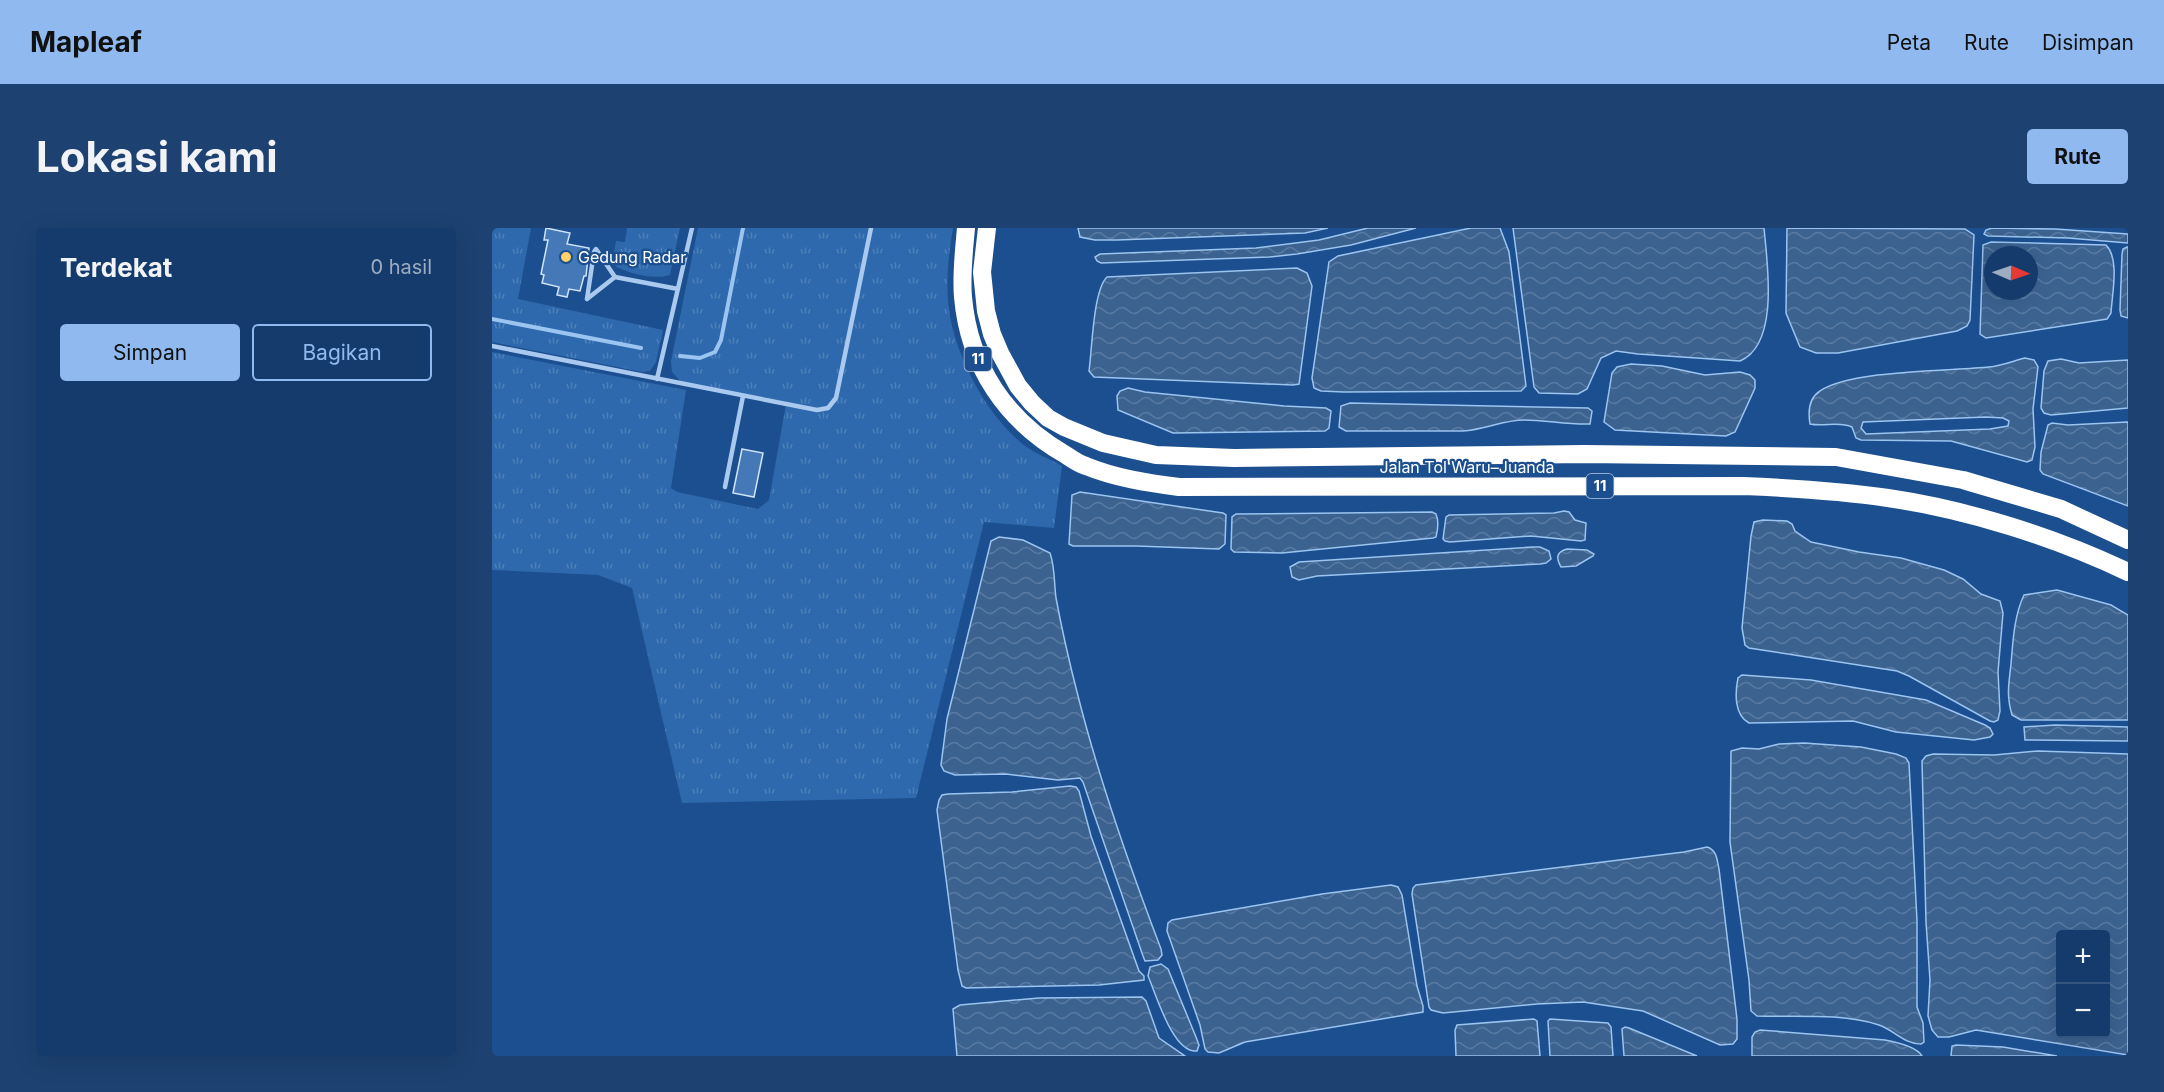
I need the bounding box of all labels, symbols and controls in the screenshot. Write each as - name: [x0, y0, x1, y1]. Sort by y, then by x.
- text: Mapleaf: [30, 25, 142, 59]
- text: Peta: [1887, 30, 1931, 55]
- text: Rute: [1964, 30, 2009, 55]
- text: Disimpan: [2042, 30, 2134, 55]
- button: Rute: [2027, 129, 2128, 184]
- text: Lokasi kami: [36, 131, 278, 182]
- north arrow: [1984, 246, 2038, 300]
- place label: Gedung Radar: [578, 247, 686, 267]
- marker: Gedung Radar: [559, 250, 573, 264]
- text: Terdekat: [60, 252, 172, 283]
- text: 0 hasil: [370, 255, 432, 279]
- button: Simpan: [60, 324, 240, 381]
- button: Bagikan: [252, 324, 432, 381]
- road number: 11: [964, 347, 992, 371]
- street label: Jalan Tol Waru–Juanda: [1379, 457, 1555, 477]
- road number: 11: [1586, 474, 1614, 498]
- map controls: [2056, 930, 2110, 1038]
- button: +: [2056, 930, 2110, 984]
- button: −: [2056, 984, 2110, 1038]

